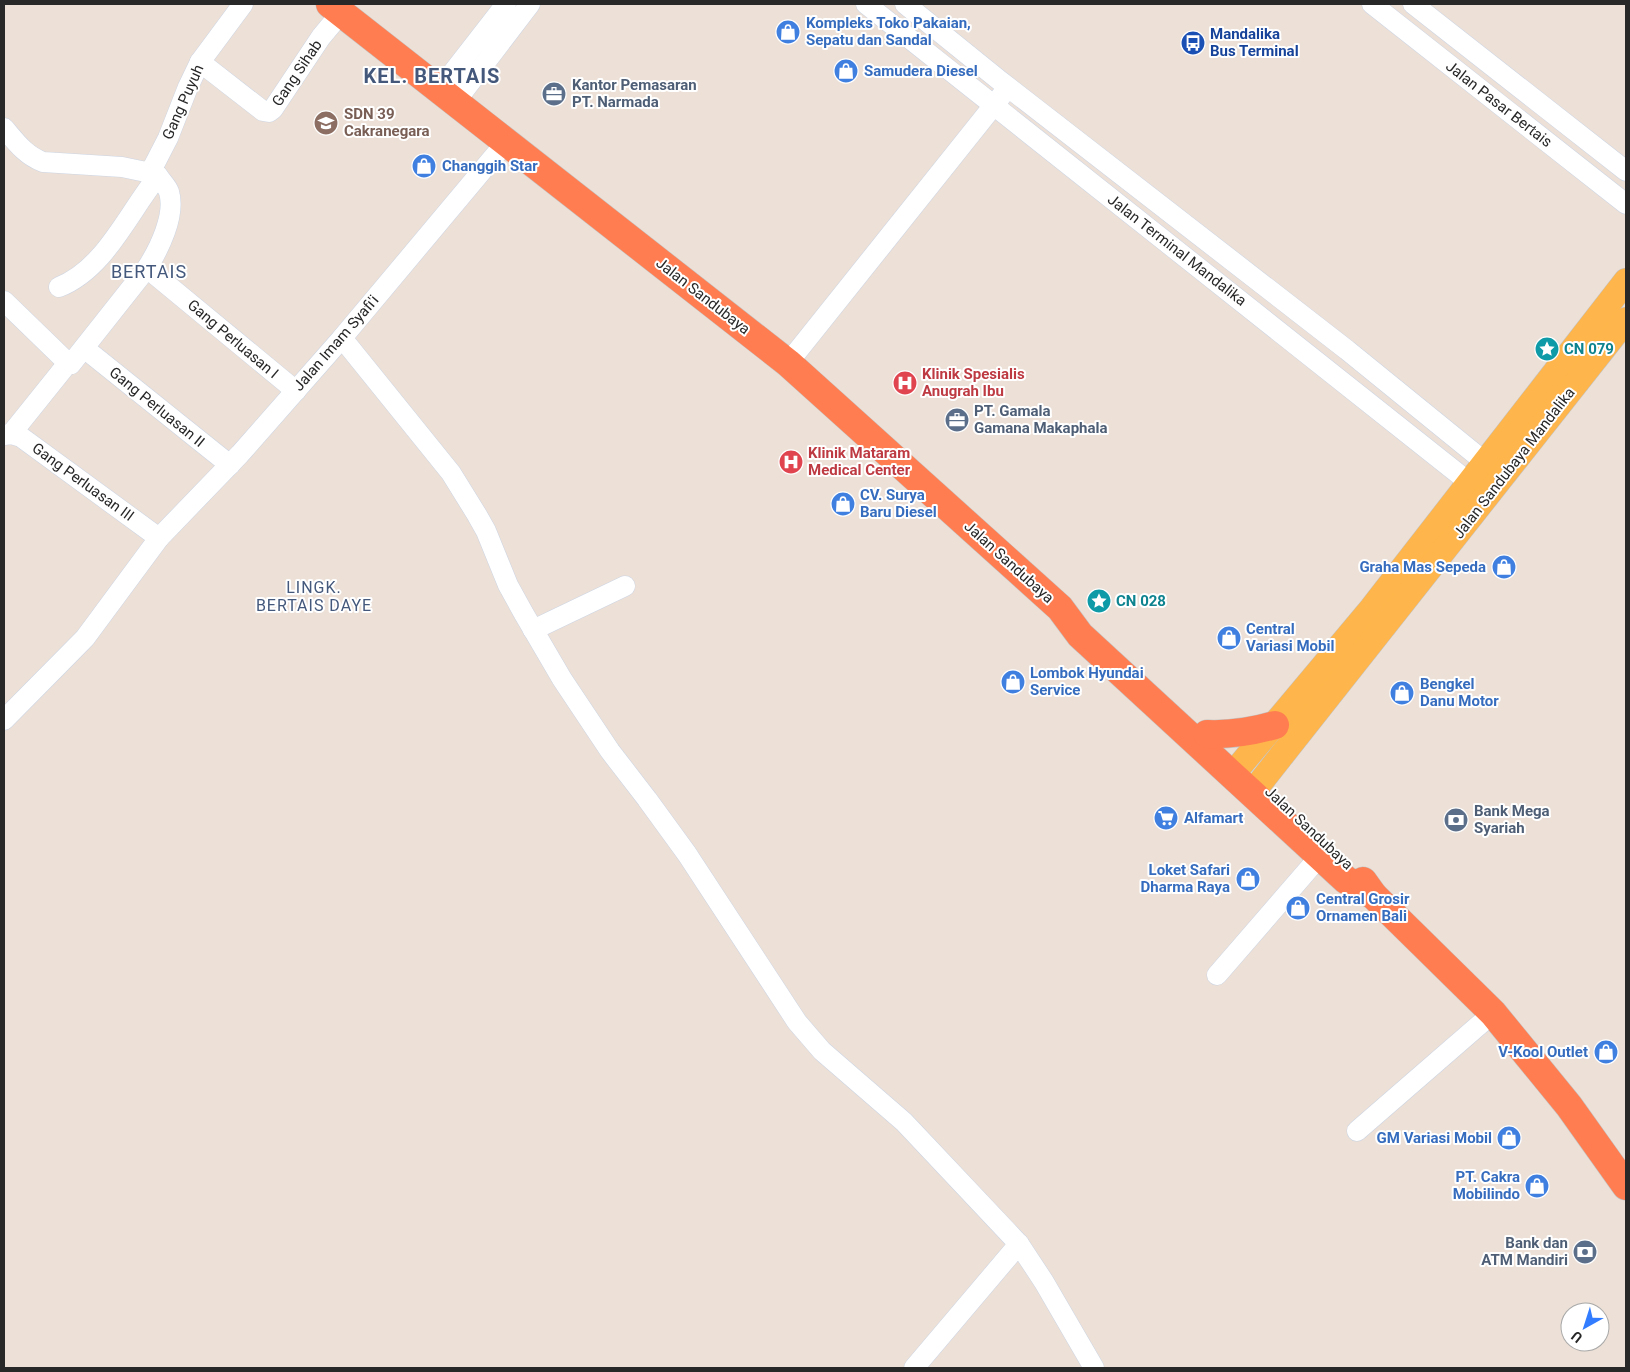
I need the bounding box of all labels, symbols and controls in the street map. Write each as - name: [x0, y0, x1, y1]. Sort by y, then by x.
- place label: Kompleks Toko Pakaian, Sepatu dan Sandal: [806, 14, 971, 49]
- shop icon: Kompleks Toko Pakaian, Sepatu dan Sandal: [775, 19, 801, 45]
- place label: Mandalika Bus Terminal: [1210, 25, 1299, 60]
- bus stop icon: Mandalika Bus Terminal: [1180, 30, 1206, 56]
- street label: Gang Sihab: [268, 36, 326, 110]
- street label: Jalan Pasar Bertais: [1442, 57, 1556, 151]
- shop icon: Samudera Diesel: [833, 58, 859, 84]
- street label: Gang Puyuh: [158, 62, 208, 142]
- place label: Samudera Diesel: [864, 62, 978, 80]
- district label: KEL. BERTAIS: [364, 64, 500, 88]
- place label: Kantor Pemasaran PT. Narmada: [572, 76, 697, 111]
- office icon: Kantor Pemasaran PT. Narmada: [541, 81, 567, 107]
- place label: SDN 39 Cakranegara: [344, 105, 430, 140]
- school or university icon: SDN 39 Cakranegara: [313, 110, 339, 136]
- shop icon: Changgih Star: [411, 153, 437, 179]
- place label: Changgih Star: [442, 157, 538, 175]
- street label: Jalan Terminal Mandalika: [1104, 190, 1250, 310]
- street label: Jalan Sandubaya: [653, 254, 753, 338]
- district label: BERTAIS: [111, 261, 187, 282]
- street label: Jalan Imam Syafi'i: [289, 291, 383, 395]
- street label: Gang Perluasan I: [184, 296, 282, 382]
- place icon: CN 079: [1534, 336, 1560, 362]
- place label: CN 079: [1564, 340, 1614, 358]
- street label: Gang Perluasan II: [106, 363, 208, 451]
- place label: Klinik Spesialis Anugrah Ibu: [922, 365, 1025, 400]
- hospital icon: Klinik Spesialis Anugrah Ibu: [892, 370, 918, 396]
- street label: Jalan Sandubaya Mandalika: [1449, 384, 1579, 542]
- place label: PT. Gamala Gamana Makaphala: [974, 402, 1108, 437]
- office icon: PT. Gamala Gamana Makaphala: [944, 407, 970, 433]
- street label: Gang Perluasan III: [29, 439, 137, 525]
- place label: Klinik Mataram Medical Center: [808, 444, 911, 479]
- hospital icon: Klinik Mataram Medical Center: [778, 449, 804, 475]
- place label: CV. Surya Baru Diesel: [860, 486, 937, 521]
- shop icon: CV. Surya Baru Diesel: [830, 491, 856, 517]
- street label: Jalan Sandubaya: [961, 517, 1057, 607]
- shop icon: Graha Mas Sepeda: [1491, 554, 1517, 580]
- place label: Graha Mas Sepeda: [1359, 558, 1486, 576]
- district label: LINGK. BERTAIS DAYE: [256, 578, 372, 615]
- place icon: CN 028: [1086, 588, 1112, 614]
- place label: CN 028: [1116, 592, 1166, 610]
- place label: Central Variasi Mobil: [1246, 620, 1334, 655]
- shop icon: Central Variasi Mobil: [1216, 625, 1242, 651]
- place label: Lombok Hyundai Service: [1030, 664, 1144, 699]
- shop icon: Lombok Hyundai Service: [1000, 669, 1026, 695]
- place label: Bengkel Danu Motor: [1420, 675, 1499, 710]
- shop icon: Bengkel Danu Motor: [1389, 680, 1415, 706]
- street label: Jalan Sandubaya: [1261, 783, 1357, 873]
- place label: Bank Mega Syariah: [1474, 802, 1550, 837]
- supermarket icon: Alfamart: [1153, 805, 1179, 831]
- bank icon: Bank Mega Syariah: [1443, 807, 1469, 833]
- place label: Alfamart: [1184, 809, 1243, 827]
- place label: Loket Safari Dharma Raya: [1141, 861, 1230, 896]
- shop icon: Loket Safari Dharma Raya: [1235, 866, 1261, 892]
- place label: Central Grosir Ornamen Bali: [1316, 890, 1410, 925]
- shop icon: Central Grosir Ornamen Bali: [1285, 895, 1311, 921]
- shop icon: V-Kool Outlet: [1593, 1039, 1619, 1065]
- place label: V-Kool Outlet: [1498, 1043, 1588, 1061]
- shop icon: GM Variasi Mobil: [1496, 1125, 1522, 1151]
- place label: GM Variasi Mobil: [1377, 1129, 1492, 1147]
- place label: PT. Cakra Mobilindo: [1453, 1168, 1520, 1203]
- shop icon: PT. Cakra Mobilindo: [1524, 1173, 1550, 1199]
- place label: Bank dan ATM Mandiri: [1481, 1234, 1568, 1269]
- bank icon: Bank dan ATM Mandiri: [1572, 1239, 1598, 1265]
- north arrow: [1560, 1302, 1610, 1352]
- text: U: [1568, 1328, 1585, 1346]

